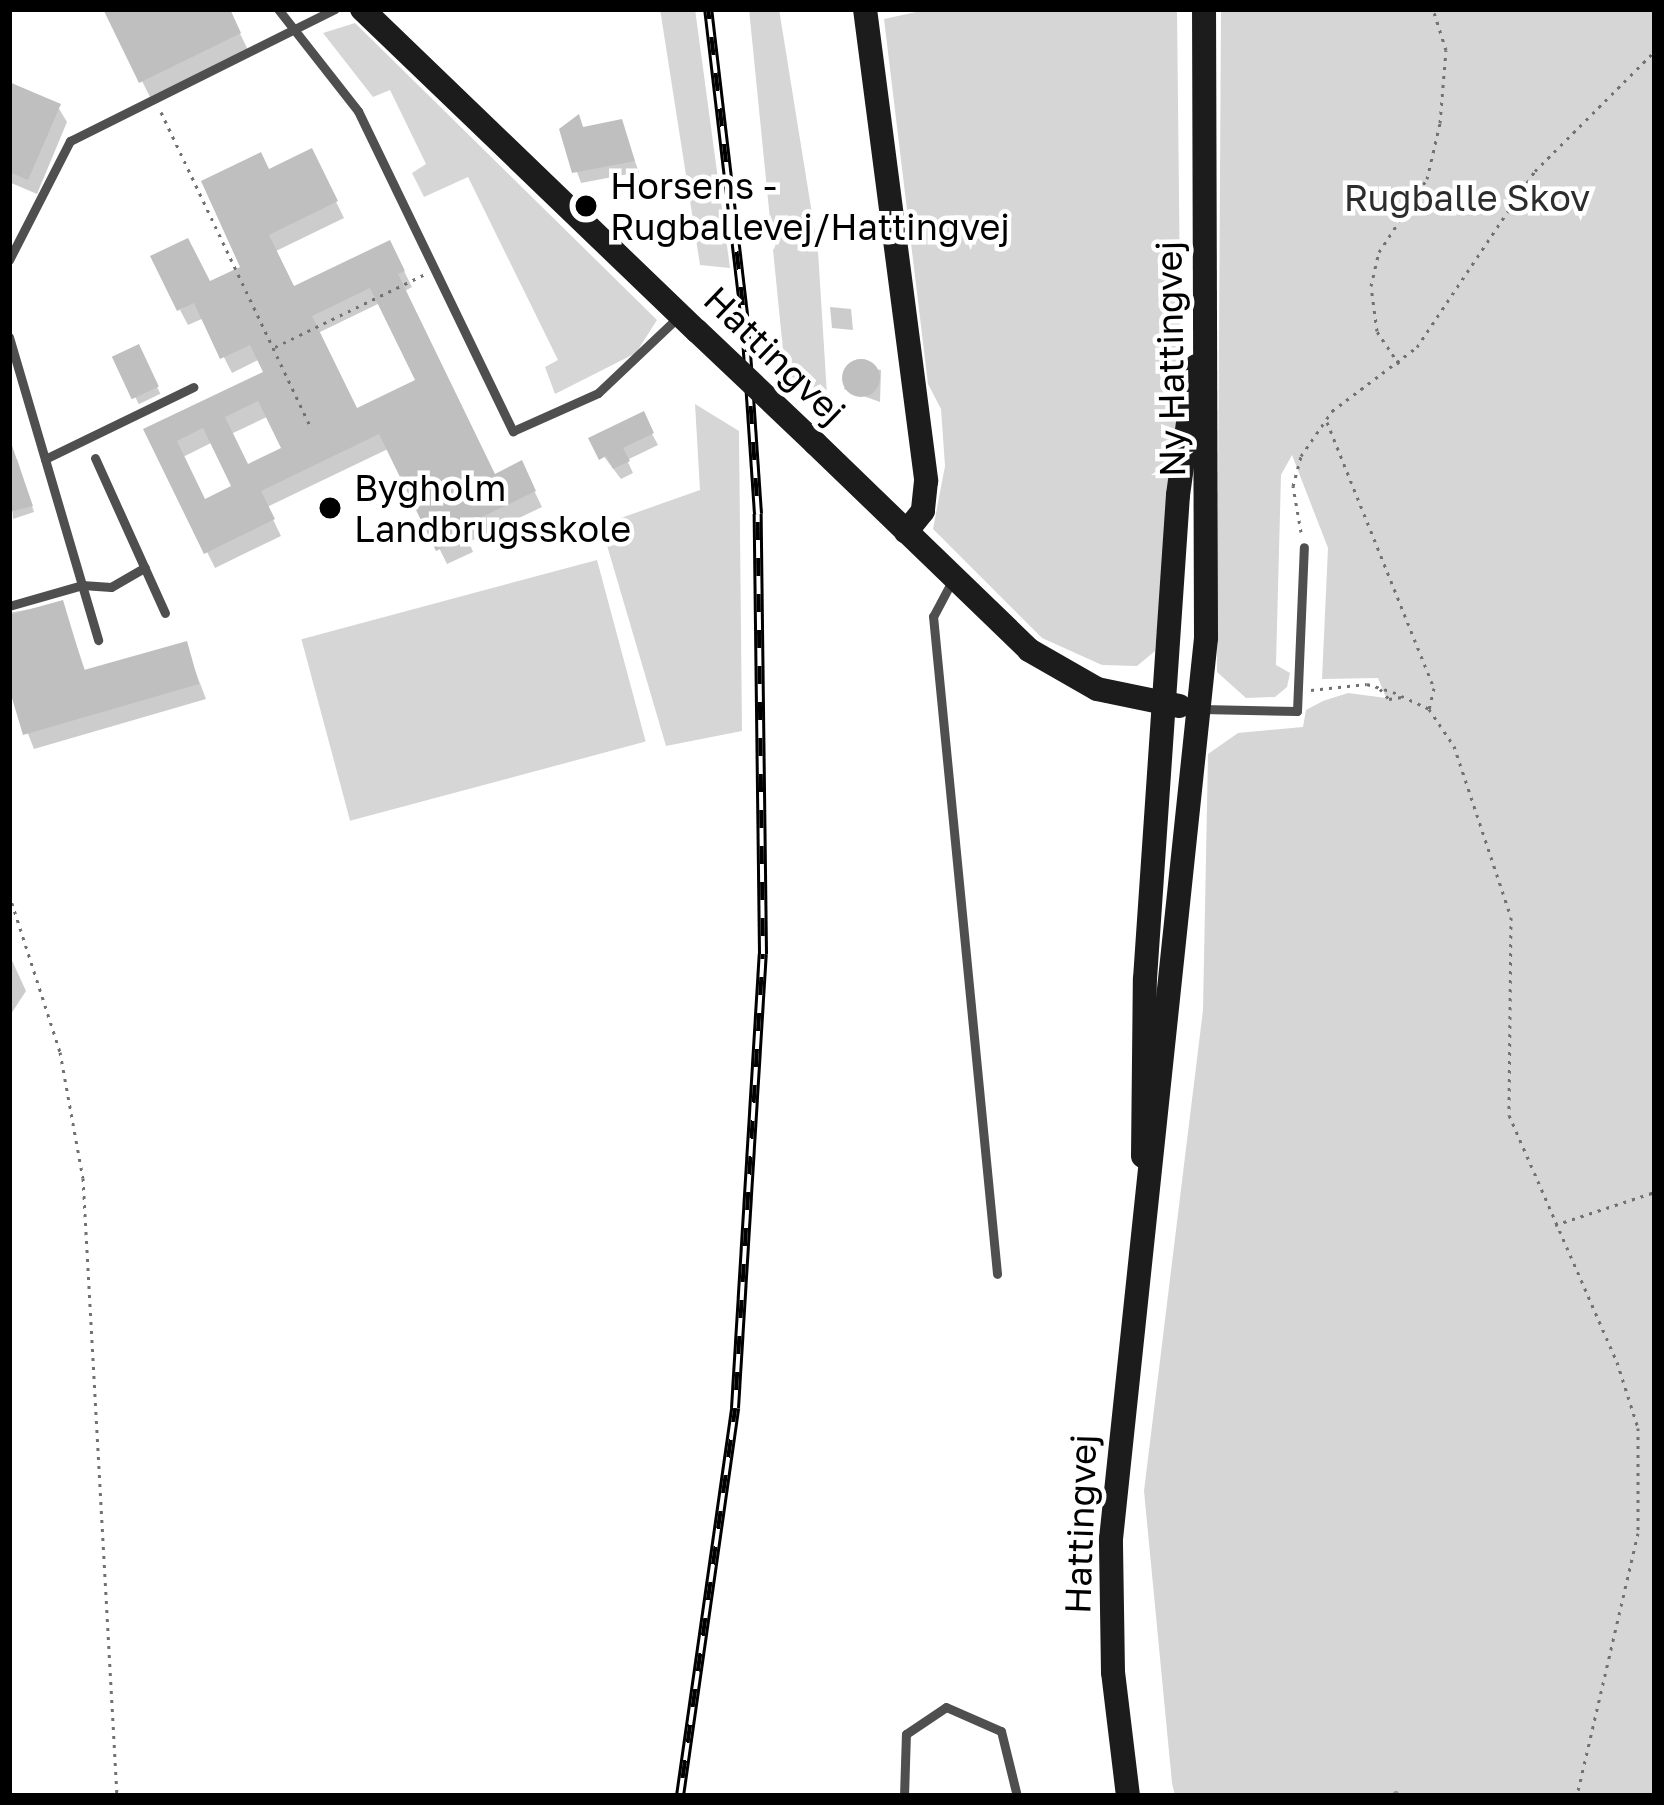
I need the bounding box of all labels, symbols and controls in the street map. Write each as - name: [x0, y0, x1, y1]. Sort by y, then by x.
- place label: Horsens - Rugballevej/Hattingvej: [610, 163, 1010, 248]
- park label: Rugballe Skov: [1344, 176, 1590, 220]
- marker: Horsens - Rugballevej/Hattingvej: [573, 193, 599, 219]
- street label: Ny Hattingvej: [1146, 241, 1194, 477]
- street label: Hattingvej: [695, 277, 855, 433]
- place label: Bygholm Landbrugsskole: [354, 465, 631, 550]
- marker: Bygholm Landbrugsskole: [317, 495, 343, 521]
- street label: Hattingvej: [1055, 1433, 1105, 1615]

